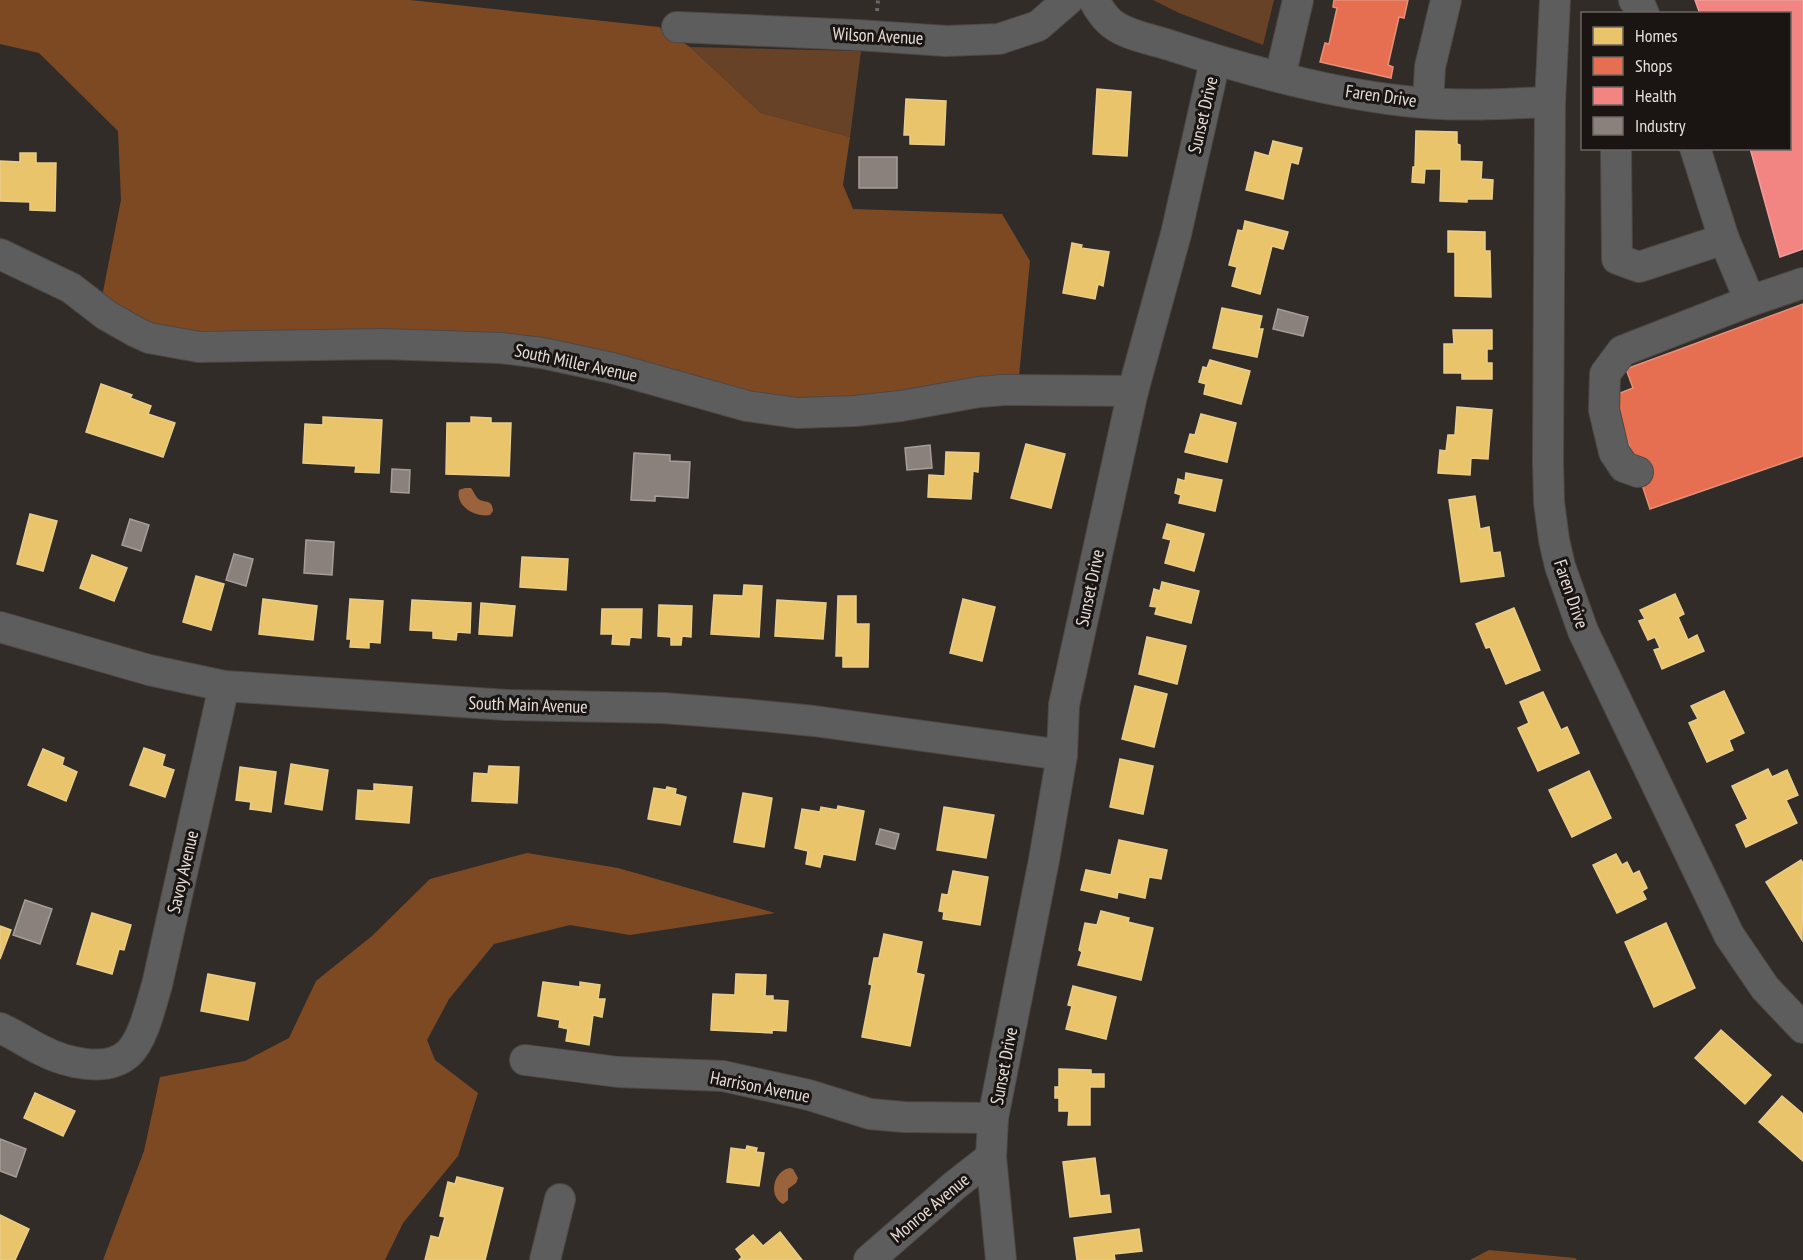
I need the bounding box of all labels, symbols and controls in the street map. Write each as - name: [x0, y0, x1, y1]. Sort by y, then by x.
- legend: [1581, 12, 1791, 150]
- street label: Wilson Avenue: [832, 22, 924, 49]
- text: Homes: [1635, 24, 1678, 47]
- text: Shops: [1635, 54, 1672, 77]
- street label: Sunset Drive: [1182, 74, 1223, 156]
- street label: Faren Drive: [1344, 79, 1418, 112]
- text: Health: [1635, 84, 1676, 107]
- text: Industry: [1635, 114, 1686, 137]
- street label: South Miller Avenue: [513, 338, 640, 387]
- street label: Sunset Drive: [1070, 547, 1109, 629]
- street label: Faren Drive: [1549, 556, 1594, 631]
- street label: South Main Avenue: [468, 691, 588, 718]
- street label: Savoy Avenue: [162, 828, 203, 916]
- street label: Sunset Drive: [985, 1025, 1022, 1107]
- street label: Harrison Avenue: [708, 1066, 812, 1107]
- street label: Monroe Avenue: [885, 1168, 974, 1247]

